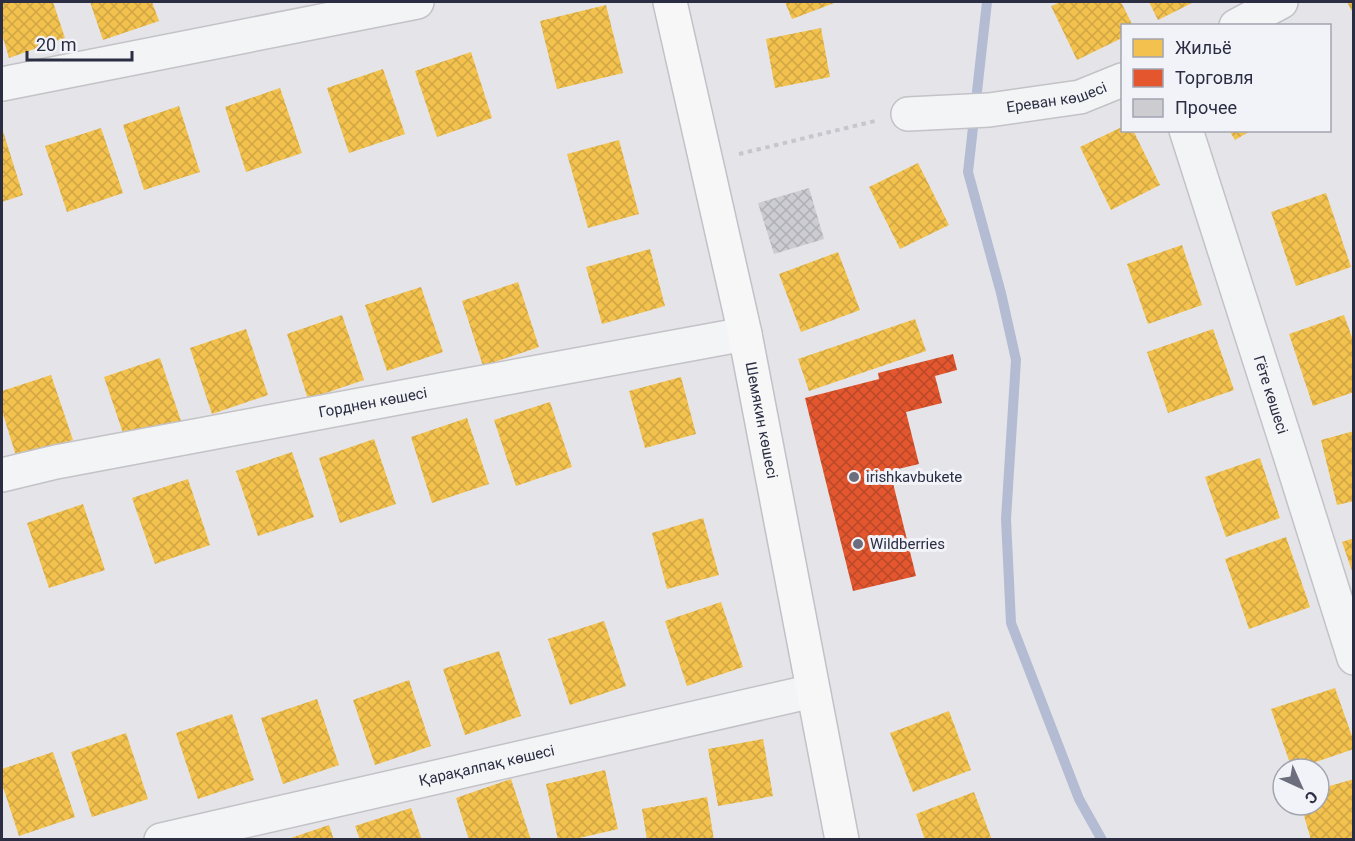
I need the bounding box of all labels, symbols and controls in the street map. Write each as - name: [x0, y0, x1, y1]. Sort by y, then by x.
- scale bar: [27, 24, 132, 62]
- legend: [1121, 24, 1331, 132]
- text: 20 m: [36, 34, 76, 55]
- text: Жильё: [1175, 37, 1231, 58]
- text: Торговля: [1175, 67, 1253, 88]
- street label: Ереван көшесі: [1005, 78, 1109, 116]
- text: Прочее: [1175, 97, 1237, 118]
- street label: Гёте көшесі: [1250, 353, 1292, 436]
- street label: Шемякин көшесі: [741, 360, 782, 480]
- street label: Горднен көшесі: [317, 384, 429, 422]
- place label: irishkavbukete: [866, 468, 962, 486]
- marker: irishkavbukete: [847, 470, 861, 484]
- place label: Wildberries: [870, 535, 945, 553]
- marker: Wildberries: [851, 537, 865, 551]
- street label: Қарақалпақ көшесі: [417, 741, 556, 790]
- north arrow: [1271, 757, 1331, 817]
- text: С: [1301, 787, 1322, 808]

